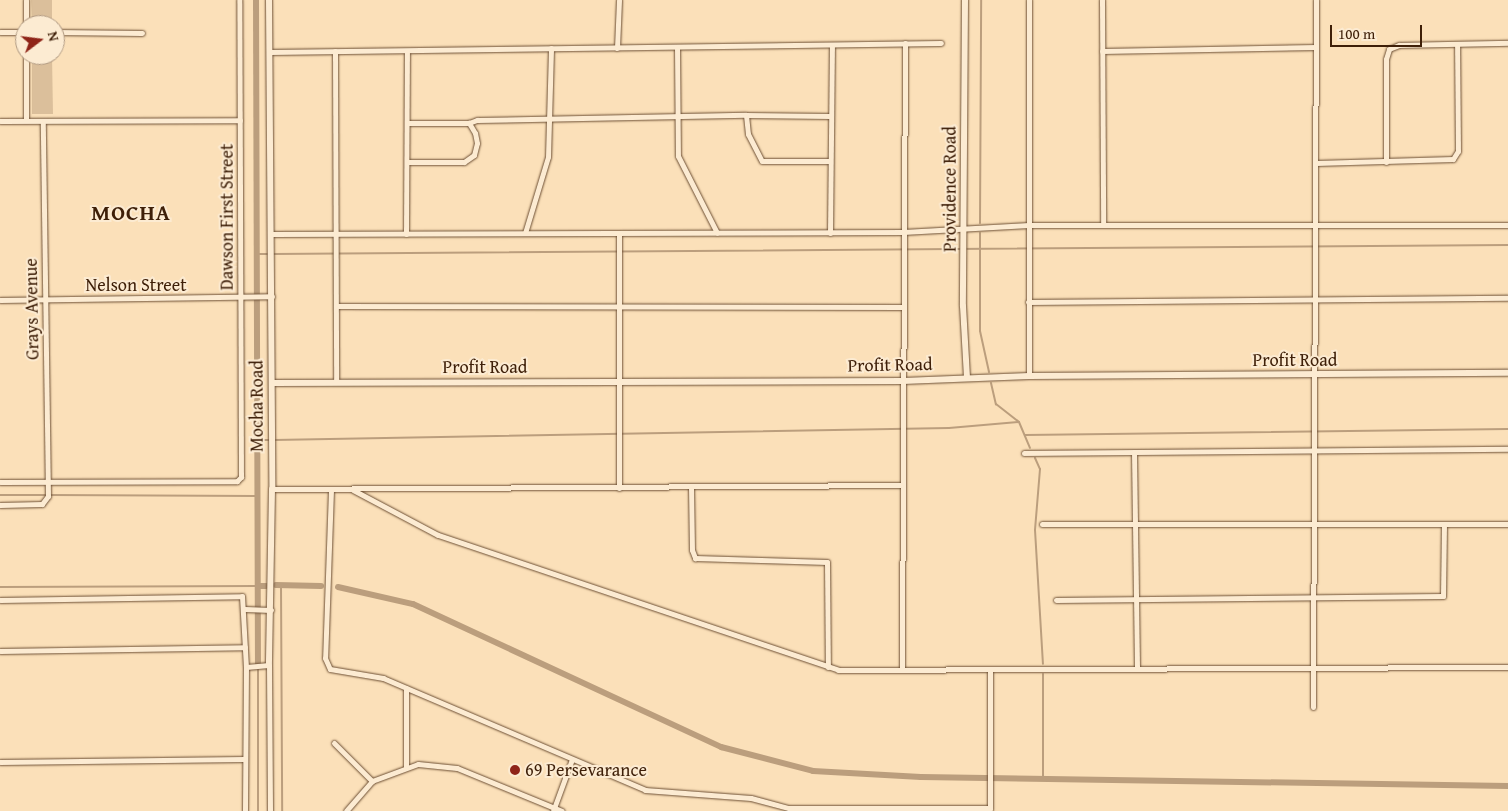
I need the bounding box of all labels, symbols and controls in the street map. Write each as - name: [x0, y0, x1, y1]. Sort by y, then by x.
- north arrow: [15, 15, 65, 65]
- scale bar: [1333, 15, 1426, 47]
- text: 100 m: [1338, 23, 1375, 44]
- text: N: [43, 29, 64, 43]
- street label: Providence Road: [939, 126, 961, 252]
- street label: Dawson First Street: [216, 144, 238, 290]
- district label: MOCHA: [91, 200, 171, 226]
- street label: Grays Avenue: [20, 258, 44, 360]
- street label: Nelson Street: [85, 274, 187, 296]
- street label: Profit Road: [1253, 349, 1337, 371]
- street label: Profit Road: [847, 353, 933, 377]
- street label: Profit Road: [443, 356, 527, 378]
- street label: Mocha Road: [246, 360, 268, 452]
- place label: 69 Persevarance: [525, 759, 647, 781]
- marker: 69 Persevarance: [509, 764, 521, 776]

